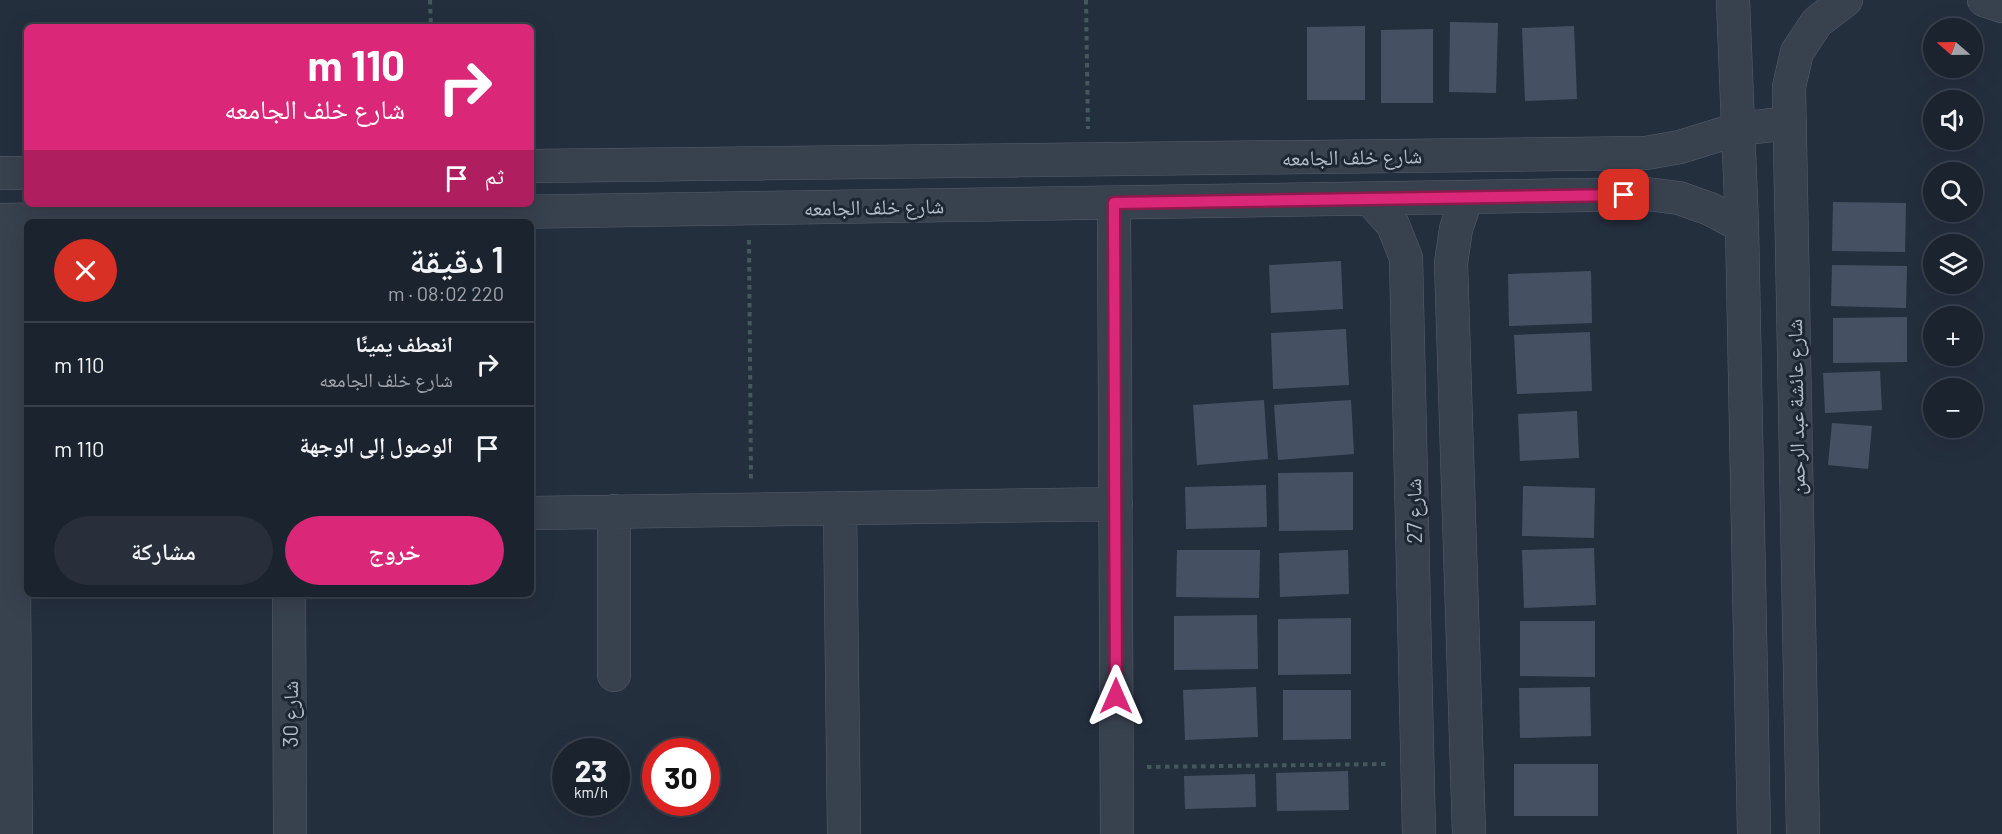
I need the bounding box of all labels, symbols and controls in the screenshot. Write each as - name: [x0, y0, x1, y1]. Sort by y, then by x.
- north arrow: [1923, 18, 1983, 78]
- map controls: [1923, 18, 1983, 438]
- text: 110 m: [308, 39, 405, 89]
- icon: right: [426, 48, 504, 126]
- button: sound: [1923, 90, 1983, 150]
- text: شارع خلف الجامعه: [224, 92, 405, 124]
- street label: شارع خلف الجامعه: [1282, 142, 1422, 172]
- icon: arrive: [440, 162, 473, 195]
- text: ثم: [485, 162, 504, 188]
- button: search: [1923, 162, 1983, 222]
- pin: [1598, 169, 1649, 220]
- icon: arrive: [1607, 178, 1640, 211]
- street label: شارع خلف الجامعه: [804, 192, 944, 222]
- button: layers: [1923, 234, 1983, 294]
- text: 1 دقيقة: [409, 237, 504, 280]
- button: close: [54, 239, 117, 302]
- text: 220 m · 08:02: [388, 281, 504, 305]
- button: +: [1923, 306, 1983, 366]
- street label: شارع عائشة عبد الرحمن: [1781, 318, 1811, 495]
- text: انعطف يمينًا: [355, 330, 453, 356]
- icon: right: [471, 348, 504, 381]
- text: 110 m: [54, 351, 105, 377]
- text: شارع خلف الجامعه: [319, 367, 453, 391]
- button: −: [1923, 378, 1983, 438]
- text: الوصول إلى الوجهة: [300, 431, 453, 457]
- icon: arrive: [471, 432, 504, 465]
- text: 110 m: [54, 435, 105, 461]
- street label: شارع 27: [1400, 478, 1428, 544]
- button: مشاركة: [54, 516, 273, 585]
- button: خروج: [285, 516, 504, 585]
- position arrow: [1084, 664, 1148, 728]
- street label: شارع 30: [277, 681, 304, 747]
- speed limit sign: 30: [642, 738, 720, 816]
- text: 23: [575, 752, 607, 788]
- text: km/h: [574, 783, 608, 801]

